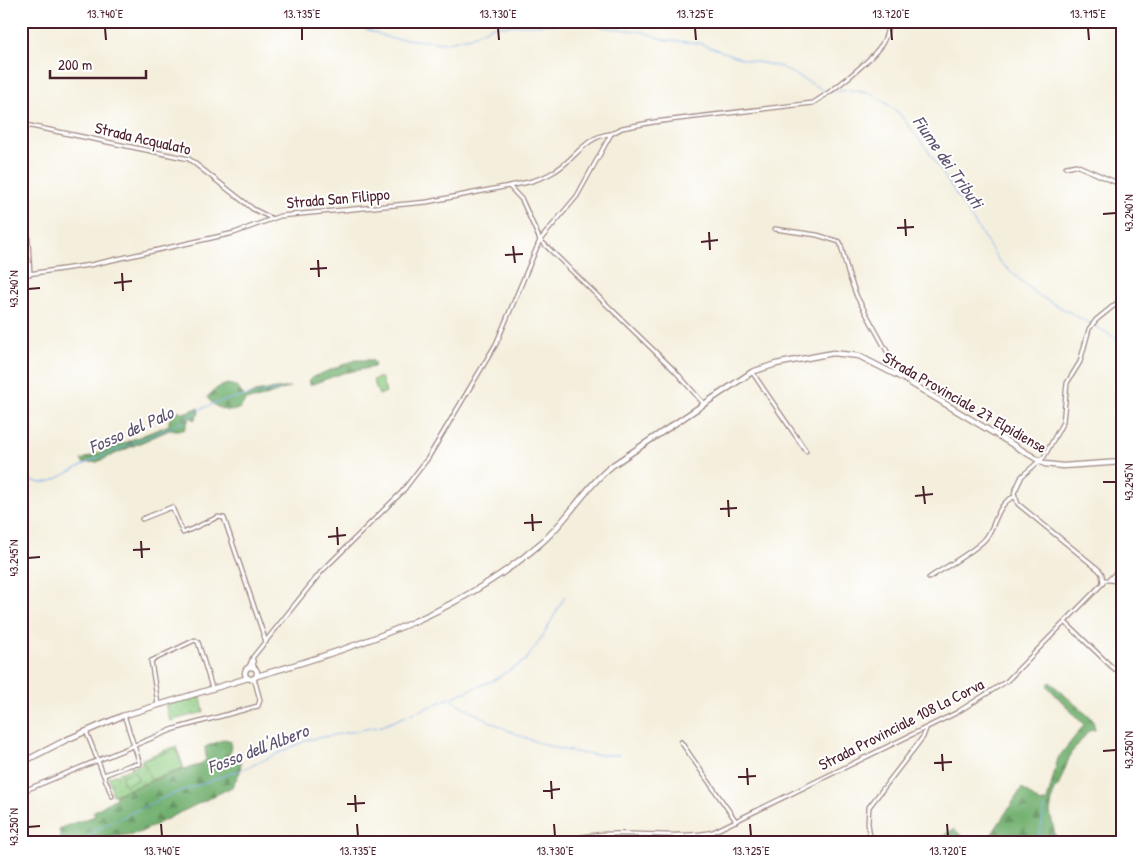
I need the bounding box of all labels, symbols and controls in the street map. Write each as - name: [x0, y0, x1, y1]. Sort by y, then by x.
- text: 13.740°E: [87, 5, 124, 22]
- text: 13.735°E: [284, 5, 321, 22]
- text: 13.730°E: [479, 5, 517, 22]
- text: 13.725°E: [676, 5, 714, 22]
- text: 13.720°E: [872, 5, 910, 22]
- text: 13.715°E: [1070, 5, 1107, 22]
- scale bar: [50, 48, 146, 80]
- text: 200 m: [58, 54, 92, 75]
- water label: Fiume dei Tributi: [907, 110, 991, 215]
- street label: Strada Acqualato: [93, 116, 194, 160]
- street label: Strada San Filippo: [285, 182, 391, 213]
- text: 43.240°N: [1120, 194, 1137, 232]
- text: 43.240°N: [5, 270, 22, 308]
- street label: Strada Provinciale 27 Elpidiense: [879, 346, 1052, 458]
- water label: Fosso del Palo: [85, 399, 179, 459]
- text: 43.245°N: [1120, 464, 1137, 500]
- text: 43.245°N: [5, 540, 22, 576]
- street label: Strada Provinciale 108 La Corva: [815, 673, 987, 775]
- water label: Fosso dell'Albero: [204, 717, 314, 779]
- text: 43.250°N: [1120, 731, 1137, 769]
- text: 43.250°N: [5, 808, 22, 846]
- text: 13.740°E: [144, 842, 181, 859]
- text: 13.735°E: [340, 842, 377, 859]
- text: 13.730°E: [536, 842, 574, 859]
- text: 13.725°E: [732, 842, 770, 859]
- text: 13.720°E: [929, 842, 967, 859]

